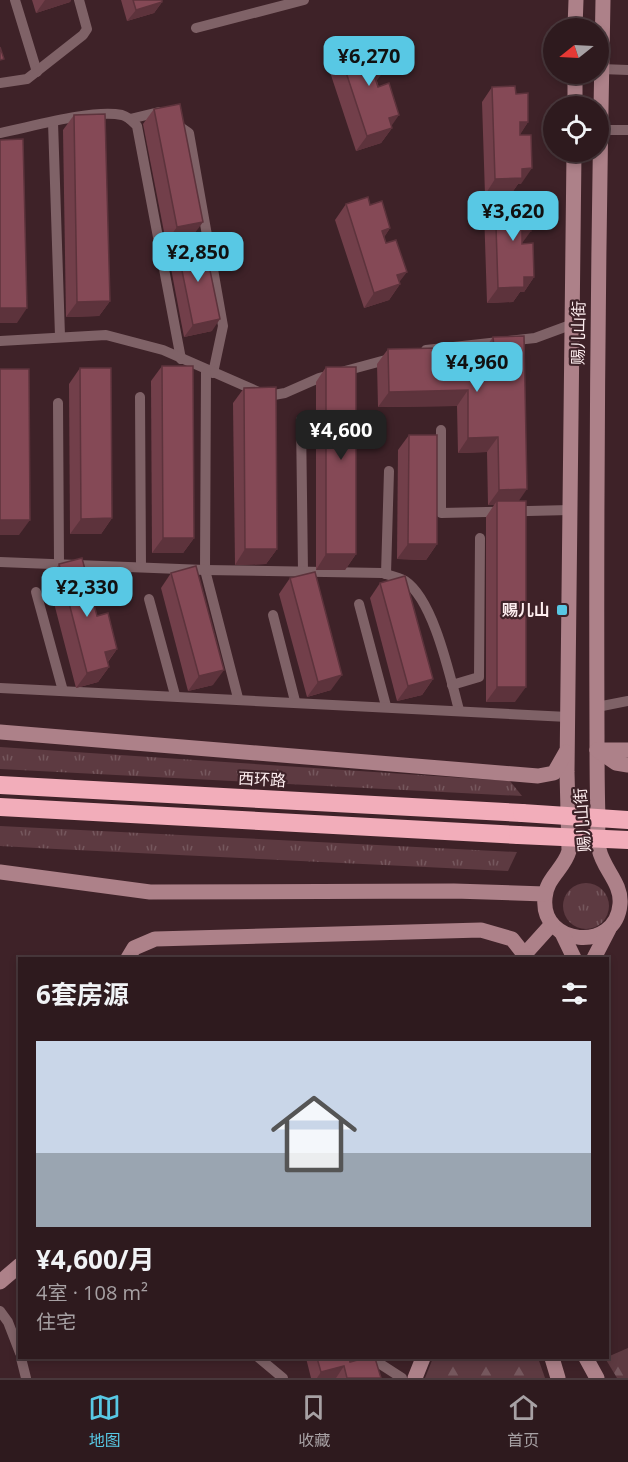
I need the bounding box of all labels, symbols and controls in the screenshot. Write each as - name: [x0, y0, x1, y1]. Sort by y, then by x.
- north arrow: [543, 18, 609, 84]
- map controls: [543, 18, 609, 162]
- pin: ¥6,270: [320, 36, 418, 87]
- text: ¥6,270: [338, 42, 400, 69]
- button: locate: [543, 96, 609, 162]
- pin: ¥3,620: [464, 191, 562, 242]
- text: ¥3,620: [482, 197, 544, 224]
- pin: ¥2,850: [149, 232, 247, 283]
- text: ¥2,850: [167, 238, 229, 265]
- street label: 赐儿山街: [566, 301, 590, 365]
- pin: ¥4,960: [428, 342, 526, 393]
- text: ¥4,960: [446, 348, 508, 375]
- pin: ¥4,600: [292, 410, 390, 461]
- text: ¥4,600: [310, 416, 372, 443]
- pin: ¥2,330: [38, 567, 136, 618]
- text: ¥2,330: [56, 573, 118, 600]
- place label: 赐儿山: [501, 599, 550, 621]
- marker: 赐儿山: [555, 603, 569, 617]
- street label: 西环路: [237, 767, 287, 791]
- street label: 赐儿山街: [569, 787, 595, 853]
- text: 6套房源: [36, 976, 129, 1012]
- icon: filters: [558, 977, 591, 1010]
- icon: home: [260, 1080, 368, 1188]
- text: ¥4,600/月: [36, 1241, 155, 1277]
- text: 4室 · 108 m²: [36, 1279, 148, 1306]
- text: 住宅: [36, 1308, 76, 1335]
- tab: 地图: [88, 1391, 121, 1451]
- tab: 收藏: [297, 1391, 330, 1451]
- tab: 首页: [507, 1391, 540, 1451]

